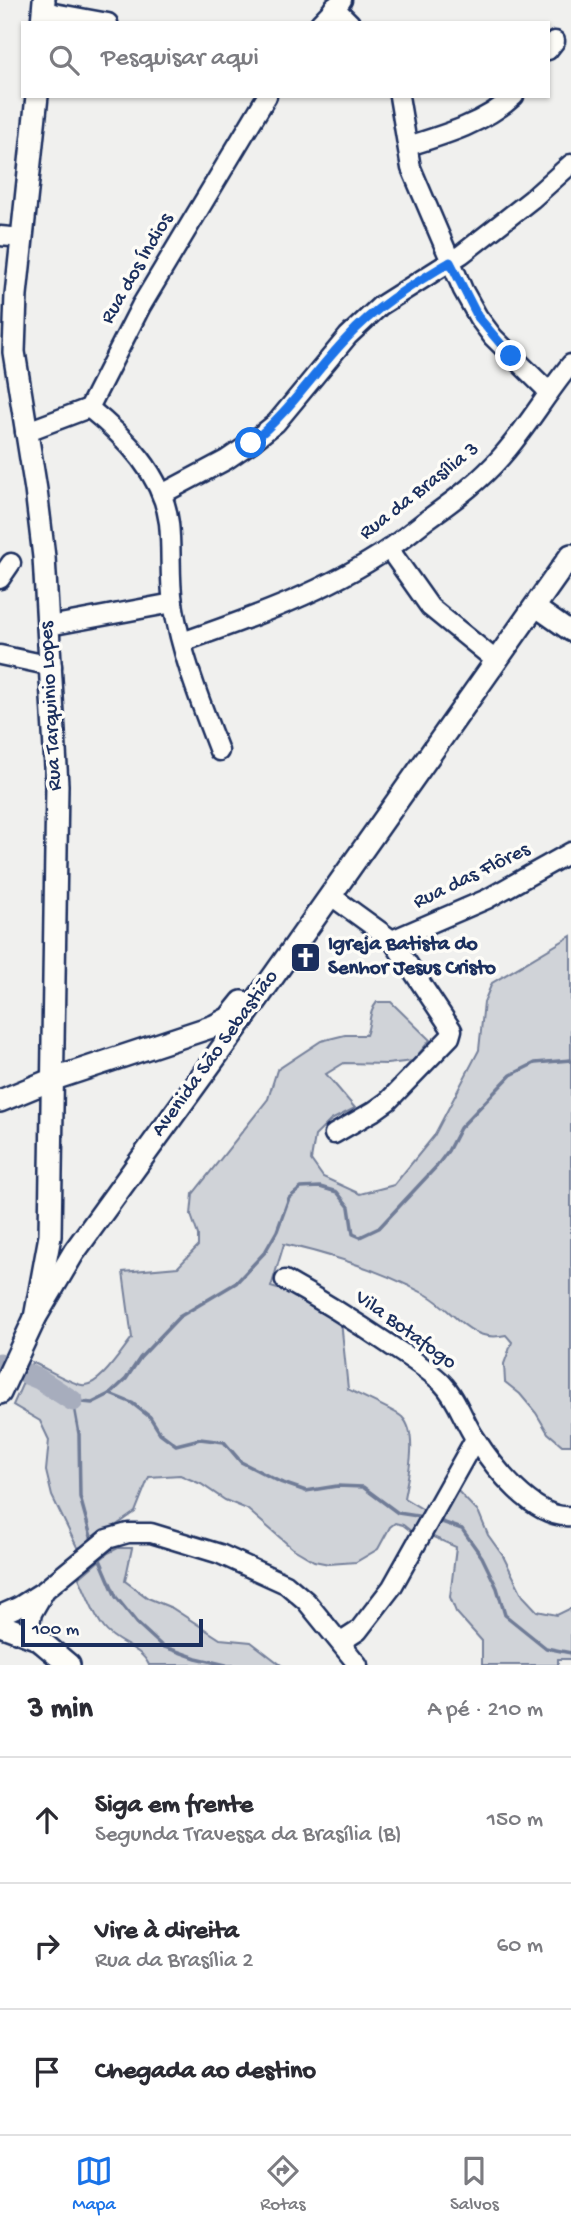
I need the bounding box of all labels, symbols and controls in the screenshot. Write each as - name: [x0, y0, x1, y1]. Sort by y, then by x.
- search box: [21, 21, 550, 98]
- icon: search: [45, 41, 83, 79]
- text: Pesquisar aqui: [101, 44, 259, 75]
- street label: Rua dos Índios: [96, 208, 180, 329]
- route end: [495, 340, 526, 371]
- route start: [235, 427, 266, 458]
- street label: Rua da Brasília 3: [355, 437, 485, 547]
- street label: Rua Tarquinio Lopes: [35, 619, 69, 791]
- street label: Rua das Flôres: [410, 837, 535, 916]
- place label: Igreja Batista do Senhor Jesus Cristo: [328, 933, 496, 982]
- church icon: Igreja Batista do Senhor Jesus Cristo: [288, 940, 322, 974]
- street label: Avenida São Sebastião: [147, 966, 285, 1142]
- street label: Vila Botafogo: [348, 1285, 461, 1376]
- scale bar: [21, 1616, 203, 1648]
- text: 100 m: [32, 1619, 79, 1642]
- text: 3 min: [28, 1693, 93, 1728]
- text: A pé · 210 m: [427, 1697, 543, 1724]
- text: Siga em frente: [95, 1791, 253, 1822]
- icon: ahead: [28, 1801, 66, 1839]
- text: 150 m: [487, 1807, 543, 1834]
- text: Segunda Travessa da Brasília (B): [95, 1822, 402, 1849]
- text: Vire à direita: [95, 1917, 239, 1948]
- icon: right: [28, 1927, 66, 1965]
- text: 60 m: [497, 1933, 543, 1960]
- text: Rua da Brasília 2: [95, 1948, 253, 1975]
- icon: arrive: [28, 2053, 66, 2091]
- text: Chegada ao destino: [95, 2057, 316, 2088]
- tab: Mapa: [72, 2152, 116, 2217]
- tab: Rotas: [260, 2152, 305, 2217]
- tab: Salvos: [450, 2152, 499, 2217]

